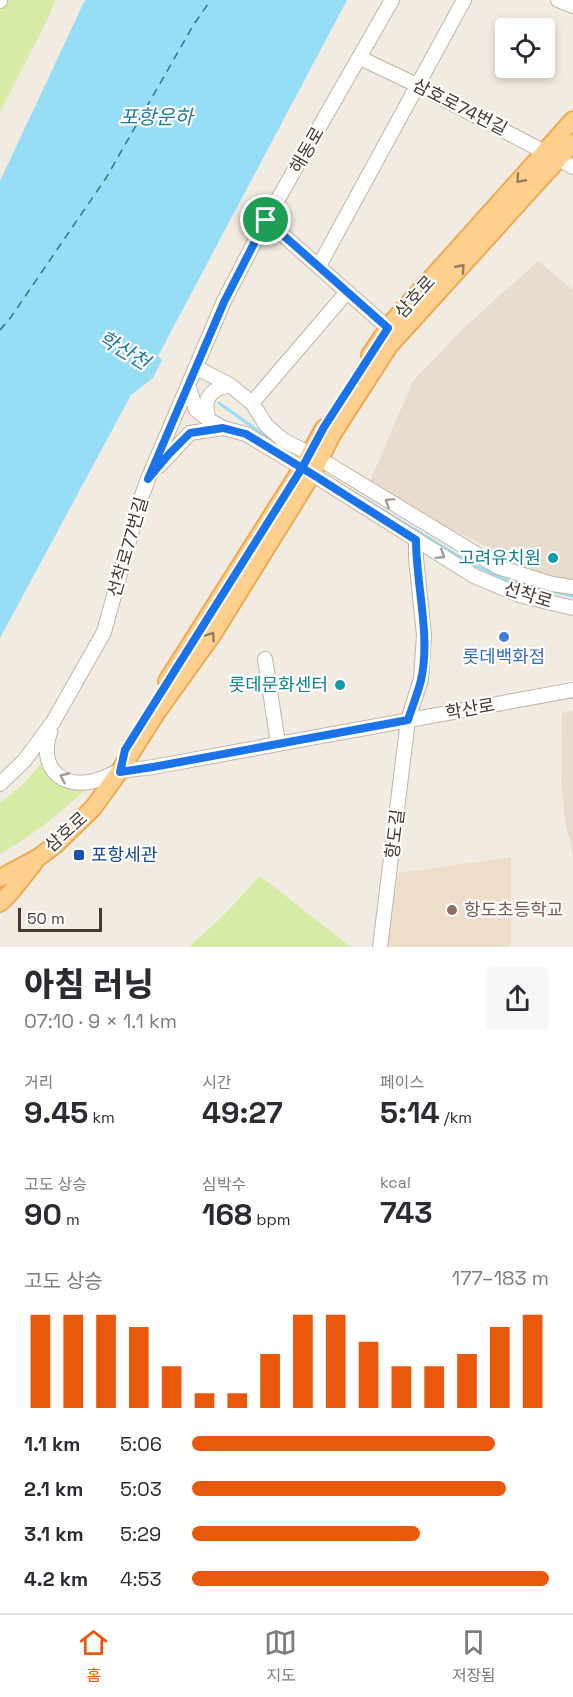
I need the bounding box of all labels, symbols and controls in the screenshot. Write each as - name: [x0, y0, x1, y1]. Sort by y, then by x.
- map controls: [495, 18, 555, 78]
- button: locate: [495, 18, 555, 78]
- street label: 삼호로74번길: [409, 73, 511, 140]
- water label: 포항운하: [119, 104, 195, 130]
- street label: 해동로: [284, 122, 329, 177]
- one-way arrow: [516, 172, 527, 183]
- pin: [240, 194, 291, 245]
- icon: arrive: [249, 203, 282, 236]
- one-way arrow: [454, 264, 465, 275]
- street label: 삼호로: [389, 271, 440, 323]
- water label: 학산천: [94, 325, 157, 377]
- street label: 선착로77번길: [102, 494, 153, 600]
- one-way arrow: [384, 498, 395, 509]
- place label: 고려유치원: [458, 546, 541, 569]
- one-way arrow: [435, 548, 445, 560]
- marker: 고려유치원: [546, 551, 560, 565]
- street label: 선착로: [501, 576, 555, 613]
- marker: 롯데백화점: [497, 630, 511, 644]
- one-way arrow: [204, 632, 215, 643]
- place label: 롯데백화점: [463, 645, 545, 668]
- place label: 롯데문화센터: [229, 673, 328, 696]
- marker: 롯데문화센터: [333, 678, 347, 692]
- street label: 학산로: [443, 693, 496, 724]
- one-way arrow: [59, 772, 70, 784]
- street label: 삼호로: [40, 806, 92, 857]
- street label: 항도길: [380, 808, 409, 860]
- place label: 포항세관: [91, 843, 158, 866]
- marker: 포항세관: [72, 848, 86, 862]
- place label: 항도초등학교: [464, 898, 563, 921]
- marker: 항도초등학교: [445, 903, 459, 917]
- scale bar: [18, 905, 102, 932]
- text: 50 m: [27, 908, 65, 929]
- text: 아침 러닝: [24, 964, 154, 1006]
- button: share: [486, 967, 549, 1030]
- text: 07:10 · 9 × 1.1 km: [24, 1008, 177, 1034]
- text: 거리: [24, 1072, 53, 1093]
- text: 시간: [202, 1072, 231, 1093]
- text: 페이스: [380, 1072, 424, 1093]
- text: 9.45: [24, 1093, 88, 1132]
- text: 49:27: [202, 1093, 283, 1132]
- text: 5:14: [380, 1093, 440, 1132]
- text: km: [88, 1107, 115, 1128]
- text: /km: [440, 1107, 472, 1128]
- text: kcal: [380, 1172, 411, 1193]
- text: 고도 상승: [24, 1174, 87, 1195]
- text: 심박수: [202, 1174, 246, 1195]
- text: 743: [380, 1193, 433, 1232]
- text: 90: [24, 1195, 62, 1234]
- text: 168: [202, 1195, 252, 1234]
- text: m: [62, 1209, 80, 1230]
- text: bpm: [252, 1209, 291, 1230]
- text: 177–183 m: [452, 1265, 549, 1291]
- text: 고도 상승: [24, 1268, 103, 1294]
- text: 1.1 km: [24, 1431, 80, 1457]
- text: 5:06: [120, 1431, 162, 1457]
- text: 2.1 km: [24, 1476, 83, 1502]
- text: 5:03: [120, 1476, 162, 1502]
- text: 3.1 km: [24, 1521, 84, 1547]
- text: 5:29: [120, 1521, 161, 1547]
- text: 4.2 km: [24, 1566, 88, 1592]
- text: 4:53: [120, 1566, 162, 1592]
- tab: 홈: [77, 1626, 110, 1686]
- tab: 지도: [264, 1626, 297, 1686]
- tab: 저장됨: [452, 1626, 496, 1686]

